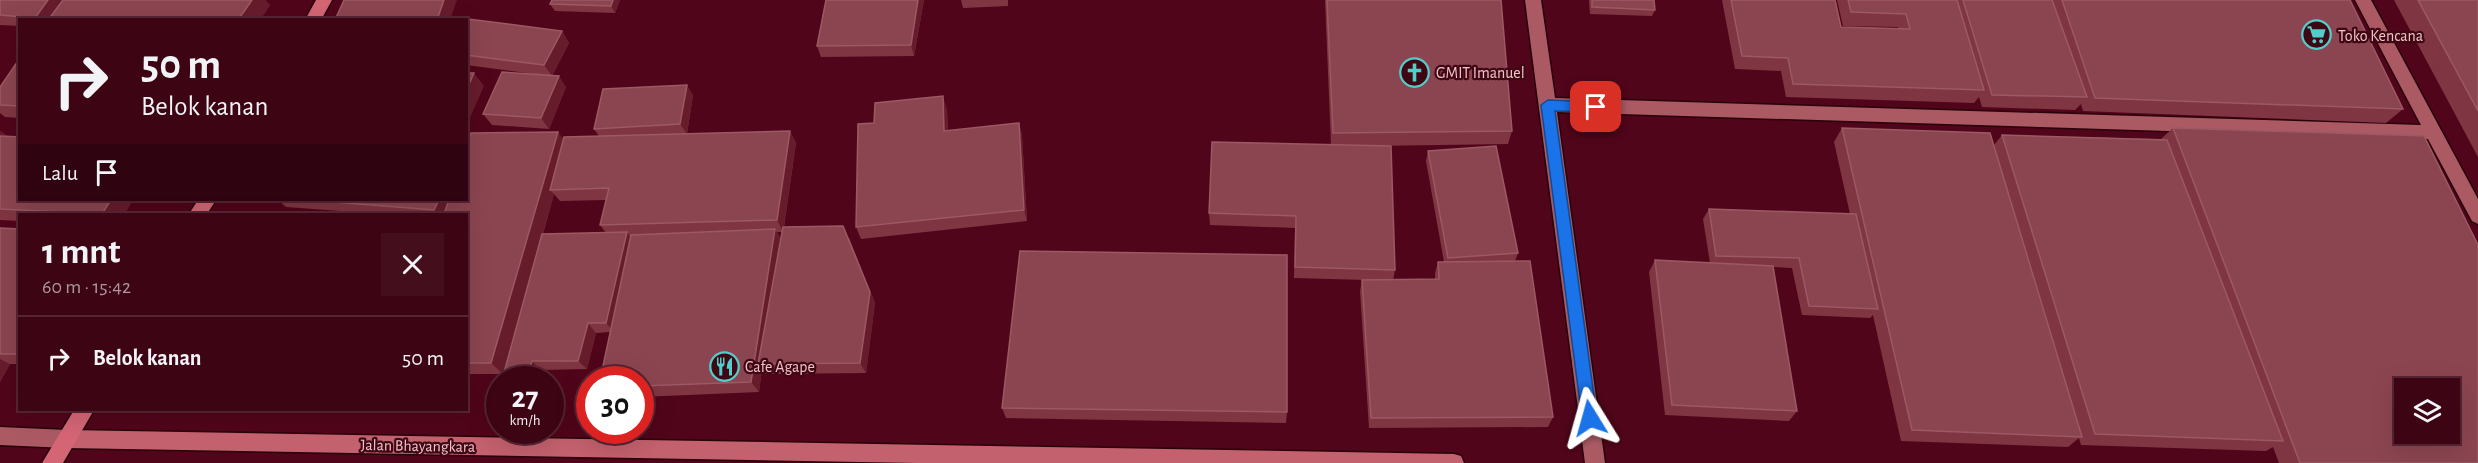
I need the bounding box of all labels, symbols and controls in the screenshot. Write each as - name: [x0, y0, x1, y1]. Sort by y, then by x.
- supermarket icon: Toko Kencana: [2301, 19, 2333, 51]
- place label: Toko Kencana: [2338, 28, 2423, 44]
- icon: right: [42, 42, 120, 120]
- text: 50 m: [141, 44, 221, 86]
- church icon: GMIT Imanuel: [1399, 56, 1431, 88]
- place label: GMIT Imanuel: [1436, 65, 1525, 81]
- pin: [1570, 81, 1621, 132]
- icon: arrive: [1579, 90, 1612, 123]
- text: Belok kanan: [141, 93, 268, 120]
- icon: arrive: [90, 156, 123, 189]
- text: Lalu: [42, 162, 78, 184]
- button: close: [381, 233, 444, 296]
- text: 1 mnt: [42, 234, 120, 270]
- text: 60 m · 15:42: [42, 277, 131, 297]
- icon: right: [42, 342, 75, 375]
- text: Belok kanan: [93, 347, 201, 369]
- text: 50 m: [402, 347, 444, 369]
- restaurant icon: Cafe Agape: [708, 350, 740, 382]
- place label: Cafe Agape: [745, 359, 815, 375]
- speed limit sign: 30: [576, 366, 654, 444]
- map controls: [2394, 378, 2460, 444]
- button: layers: [2394, 378, 2460, 444]
- text: 27: [511, 383, 539, 413]
- position arrow: [1558, 386, 1622, 450]
- text: km/h: [510, 413, 540, 428]
- street label: Jalan Bhayangkara: [360, 437, 475, 456]

